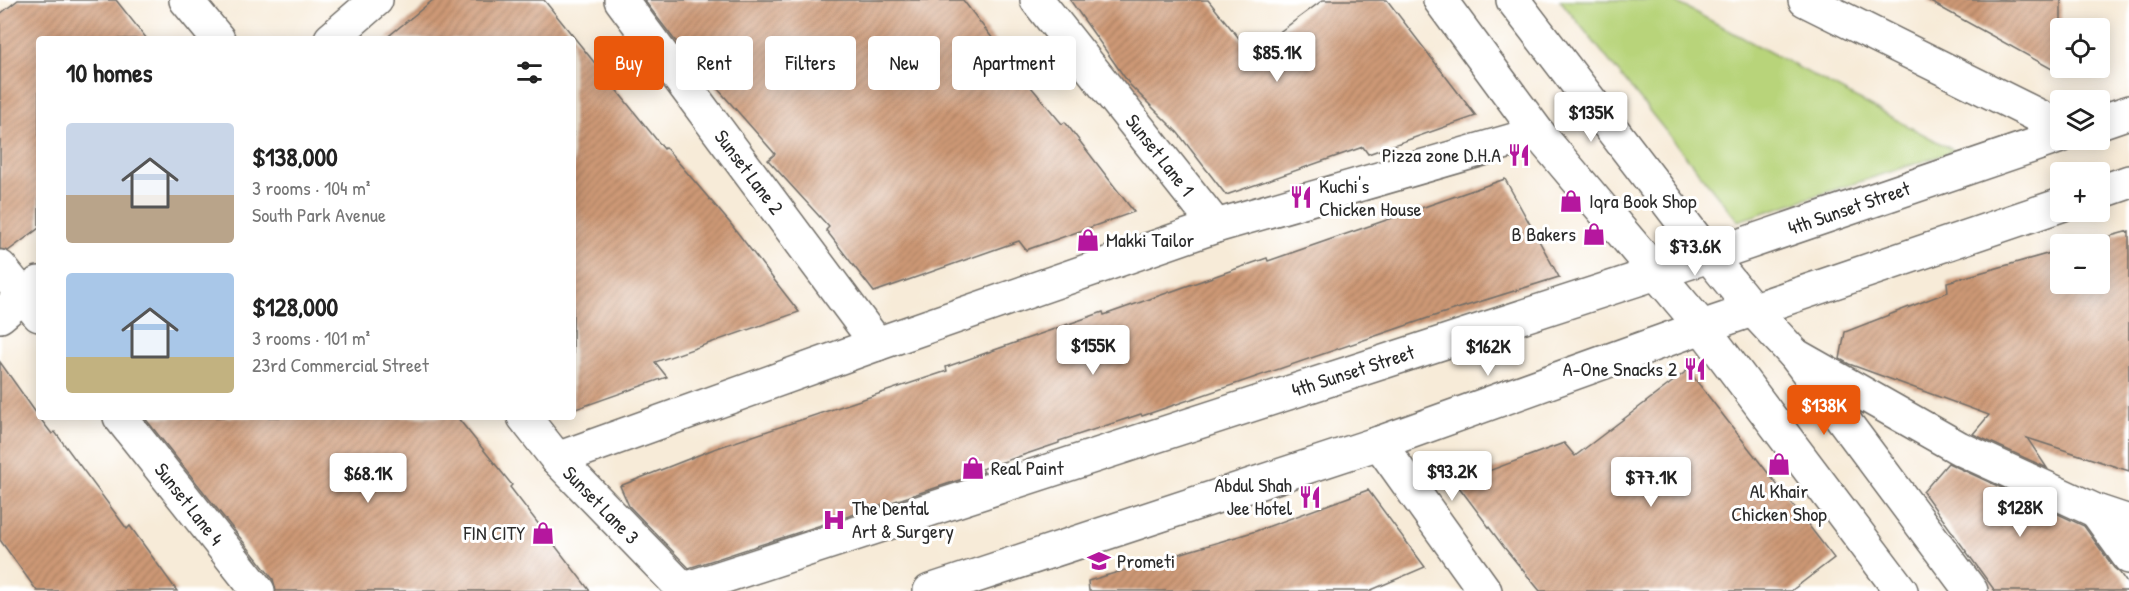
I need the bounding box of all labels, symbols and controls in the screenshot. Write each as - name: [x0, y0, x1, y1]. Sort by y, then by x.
- map controls: [2050, 18, 2110, 294]
- button: locate: [2050, 18, 2110, 78]
- pin: $85.1K: [1228, 32, 1326, 83]
- chip: Buy: [594, 36, 664, 90]
- chip: Rent: [676, 36, 753, 90]
- chip: Filters: [765, 36, 856, 90]
- chip: New: [868, 36, 940, 90]
- chip: Apartment: [952, 36, 1076, 90]
- text: $85.1K: [1252, 38, 1302, 65]
- text: 10 homes: [66, 55, 153, 90]
- icon: filters: [513, 56, 546, 89]
- button: layers: [2050, 90, 2110, 150]
- pin: $135K: [1549, 92, 1633, 143]
- text: $135K: [1568, 98, 1614, 125]
- street label: Sunset Lane 1: [1120, 108, 1201, 201]
- street label: Sunset Lane 2: [709, 124, 791, 220]
- text: $138,000: [252, 139, 338, 174]
- place label: Pizza zone D.H.A: [1382, 141, 1501, 168]
- restaurant icon: Pizza zone D.H.A: [1506, 142, 1532, 168]
- icon: home: [114, 147, 186, 219]
- button: +: [2050, 162, 2110, 222]
- place label: Kuchi's Chicken House: [1319, 172, 1422, 222]
- text: 3 rooms · 104 m²: [252, 174, 370, 201]
- street label: 4th Sunset Street: [1784, 174, 1914, 241]
- restaurant icon: Kuchi's Chicken House: [1288, 184, 1314, 210]
- place label: Iqra Book Shop: [1589, 187, 1697, 214]
- shop icon: Iqra Book Shop: [1558, 188, 1584, 214]
- text: South Park Avenue: [252, 201, 386, 228]
- place label: B Bakers: [1512, 220, 1576, 247]
- shop icon: B Bakers: [1581, 221, 1607, 247]
- place label: Makki Tailor: [1106, 226, 1194, 253]
- pin: $73.6K: [1646, 226, 1744, 277]
- shop icon: Makki Tailor: [1075, 227, 1101, 253]
- text: $73.6K: [1669, 232, 1721, 259]
- button: −: [2050, 234, 2110, 294]
- text: $128,000: [252, 289, 338, 324]
- icon: home: [114, 297, 186, 369]
- text: 3 rooms · 101 m²: [252, 324, 370, 351]
- pin: $155K: [1051, 325, 1135, 376]
- pin: $162K: [1446, 326, 1530, 377]
- text: $155K: [1071, 331, 1115, 358]
- text: $162K: [1465, 332, 1511, 359]
- street label: 4th Sunset Street: [1288, 338, 1419, 403]
- text: 23rd Commercial Street: [252, 351, 429, 378]
- place label: A-One Snacks 2: [1563, 355, 1678, 382]
- restaurant icon: A-One Snacks 2: [1682, 356, 1708, 382]
- pin: $138K: [1782, 385, 1866, 436]
- text: $138K: [1801, 391, 1847, 418]
- pin: $93.2K: [1403, 451, 1501, 502]
- shop icon: Al Khair Chicken Shop: [1766, 451, 1792, 477]
- pin: $68.1K: [319, 453, 417, 504]
- place label: Real Paint: [991, 454, 1065, 481]
- shop icon: Real Paint: [960, 455, 986, 481]
- street label: Sunset Lane 4: [149, 457, 230, 551]
- text: $93.2K: [1427, 457, 1477, 484]
- pin: $77.1K: [1602, 457, 1700, 508]
- text: $68.1K: [344, 459, 392, 486]
- street label: Sunset Lane 3: [557, 460, 646, 550]
- text: $77.1K: [1625, 463, 1677, 490]
- place label: Abdul Shah Jee Hotel: [1214, 471, 1293, 521]
- place label: Al Khair Chicken Shop: [1731, 477, 1827, 527]
- restaurant icon: Abdul Shah Jee Hotel: [1297, 484, 1323, 510]
- pin: $128K: [1978, 487, 2062, 538]
- text: $128K: [1997, 493, 2043, 520]
- place label: The Dental Art & Surgery: [852, 494, 954, 544]
- hospital icon: The Dental Art & Surgery: [821, 507, 847, 533]
- place label: FIN CITY: [463, 519, 525, 546]
- shop icon: FIN CITY: [530, 520, 556, 546]
- place label: Prometi: [1117, 547, 1175, 574]
- school or university icon: Prometi: [1086, 548, 1112, 574]

